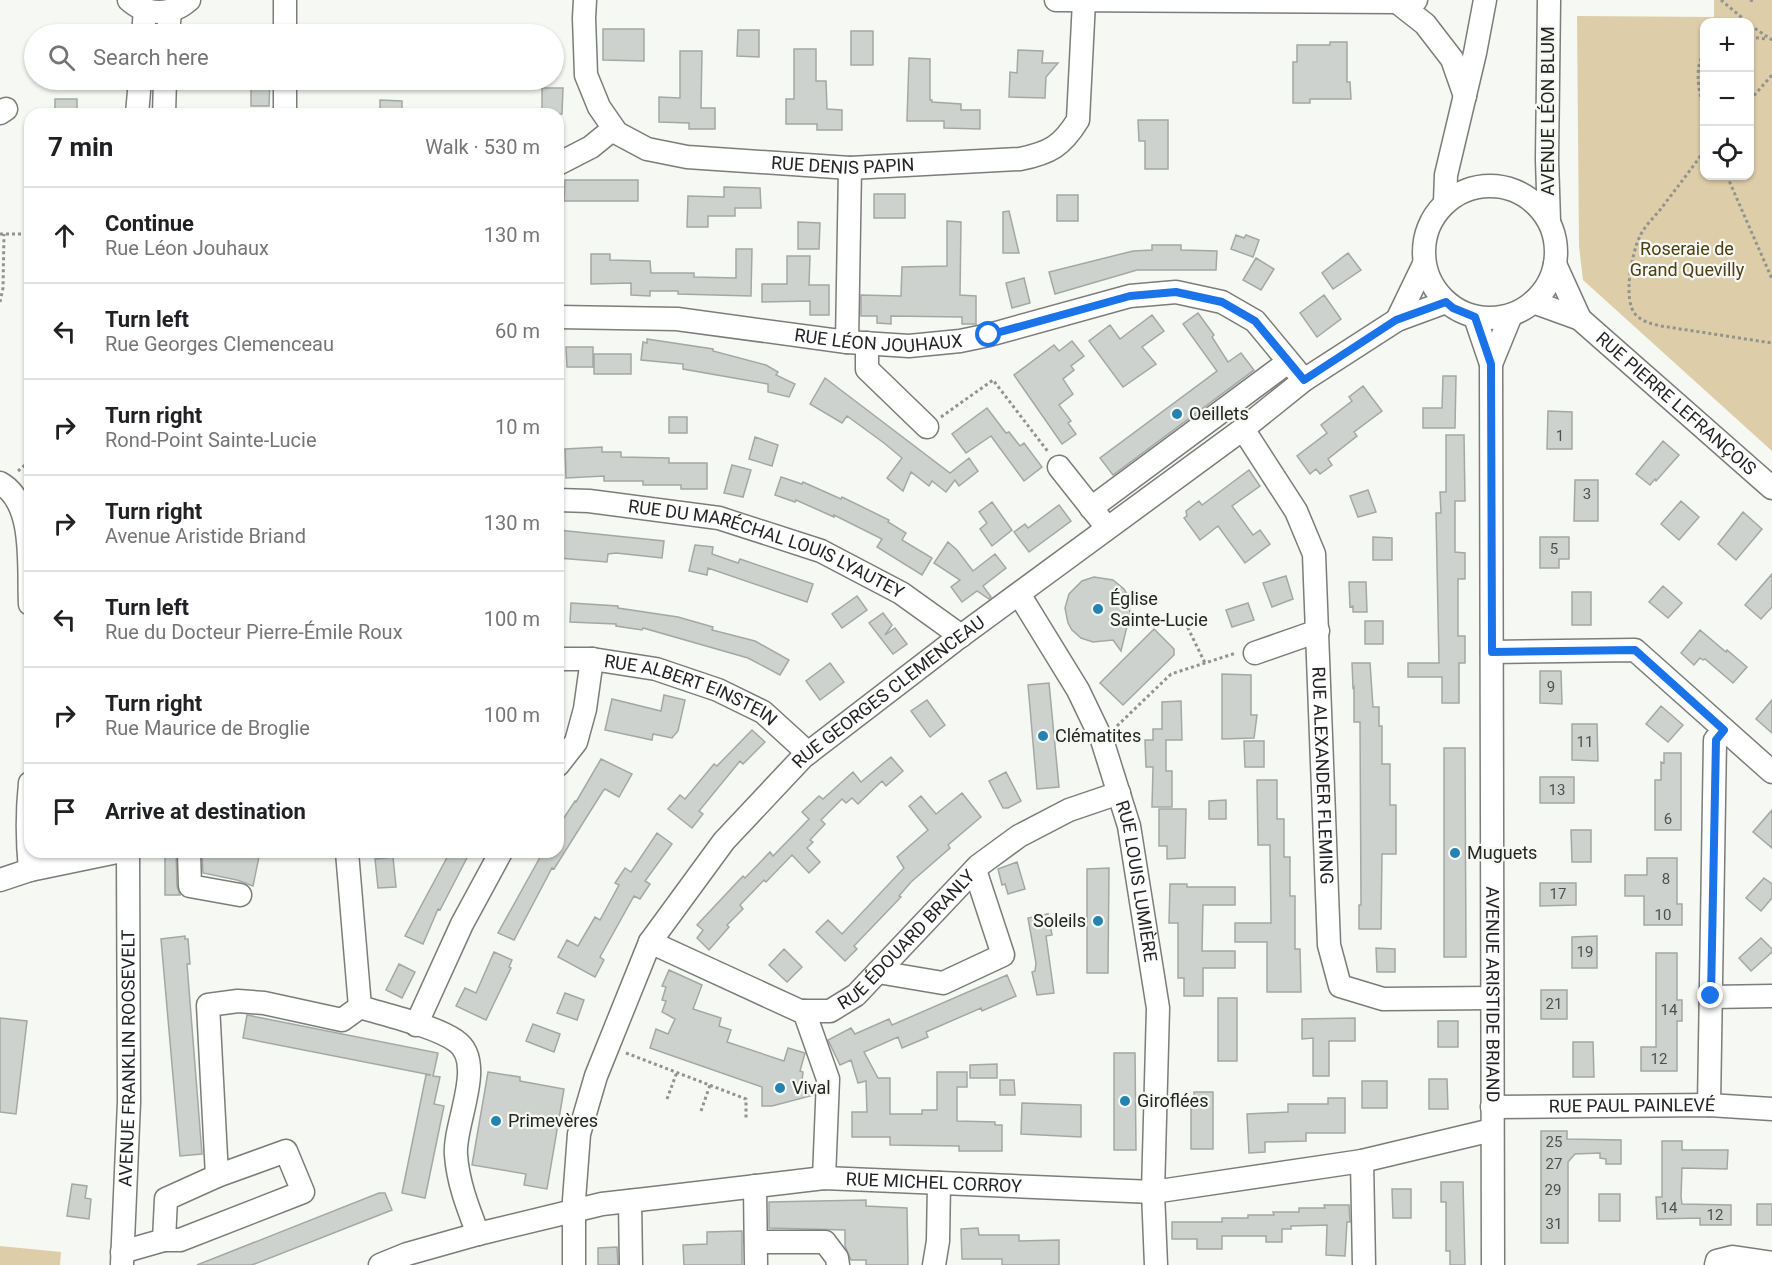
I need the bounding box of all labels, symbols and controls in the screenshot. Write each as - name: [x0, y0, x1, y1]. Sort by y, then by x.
- map controls: [1700, 18, 1754, 180]
- button: +: [1700, 18, 1754, 72]
- search box: [24, 24, 564, 90]
- street label: AVENUE LÉON BLUM: [1537, 26, 1558, 196]
- icon: search: [45, 41, 78, 74]
- text: Search here: [93, 45, 209, 70]
- button: −: [1700, 72, 1754, 126]
- button: locate: [1700, 126, 1754, 180]
- text: 7 min: [48, 132, 113, 162]
- text: Walk · 530 m: [425, 135, 540, 159]
- street label: RUE DENIS PAPIN: [770, 152, 915, 178]
- text: Continue: [105, 211, 194, 236]
- icon: ahead: [48, 219, 81, 252]
- text: 130 m: [484, 223, 540, 247]
- text: Rue Léon Jouhaux: [105, 236, 269, 260]
- park label: Roseraie de Grand Quevilly: [1630, 238, 1745, 280]
- text: Turn left: [105, 307, 189, 332]
- icon: left: [48, 315, 81, 348]
- text: 60 m: [495, 319, 540, 343]
- route start: [975, 321, 1001, 347]
- street label: RUE LÉON JOUHAUX: [793, 324, 963, 356]
- street label: RUE PIERRE LEFRANÇOIS: [1592, 327, 1761, 479]
- text: Rue Georges Clemenceau: [105, 332, 334, 356]
- text: Turn right: [105, 403, 202, 428]
- place label: Oeillets: [1189, 403, 1249, 424]
- marker: Oeillets: [1170, 407, 1184, 421]
- icon: right: [48, 411, 81, 444]
- text: 10 m: [495, 415, 540, 439]
- house number: 1: [1556, 427, 1564, 445]
- text: Rond-Point Sainte-Lucie: [105, 428, 317, 452]
- house number: 3: [1583, 485, 1591, 503]
- street label: RUE DU MARÉCHAL LOUIS LYAUTEY: [627, 495, 908, 603]
- text: Turn right: [105, 499, 202, 524]
- icon: right: [48, 507, 81, 540]
- text: 130 m: [484, 511, 540, 535]
- text: Avenue Aristide Briand: [105, 524, 306, 548]
- house number: 5: [1550, 540, 1558, 558]
- place label: Église Sainte-Lucie: [1110, 588, 1208, 630]
- text: Turn left: [105, 595, 189, 620]
- marker: Église Sainte-Lucie: [1091, 602, 1105, 616]
- icon: left: [48, 603, 81, 636]
- text: 100 m: [484, 607, 540, 631]
- street label: RUE GEORGES CLEMENCEAU: [787, 611, 988, 772]
- text: Rue du Docteur Pierre-Émile Roux: [105, 620, 403, 644]
- street label: RUE ALBERT EINSTEIN: [603, 650, 782, 730]
- street label: RUE ALEXANDER FLEMING: [1308, 666, 1338, 885]
- house number: 9: [1547, 678, 1555, 696]
- text: Turn right: [105, 691, 202, 716]
- icon: right: [48, 699, 81, 732]
- text: 100 m: [484, 703, 540, 727]
- text: Rue Maurice de Broglie: [105, 716, 310, 740]
- place label: Clématites: [1055, 725, 1141, 746]
- marker: Clématites: [1036, 729, 1050, 743]
- house number: 11: [1577, 733, 1593, 751]
- house number: 13: [1549, 781, 1565, 799]
- icon: arrive: [48, 795, 81, 828]
- street label: RUE LOUIS LUMIÈRE: [1112, 798, 1162, 963]
- text: Arrive at destination: [105, 799, 306, 824]
- house number: 6: [1664, 810, 1672, 828]
- place label: Muguets: [1467, 842, 1537, 863]
- marker: Muguets: [1448, 846, 1462, 860]
- street label: RUE ÉDOUARD BRANLY: [834, 865, 979, 1014]
- house number: 8: [1662, 870, 1670, 888]
- house number: 17: [1550, 885, 1566, 903]
- street label: AVENUE ARISTIDE BRIAND: [1482, 886, 1504, 1103]
- house number: 10: [1655, 906, 1671, 924]
- place label: Soleils: [1033, 910, 1086, 931]
- marker: Soleils: [1091, 914, 1105, 928]
- street label: AVENUE FRANKLIN ROOSEVELT: [114, 929, 139, 1187]
- house number: 19: [1577, 943, 1593, 961]
- route end: [1697, 982, 1723, 1008]
- house number: 21: [1546, 995, 1562, 1013]
- house number: 14: [1661, 1001, 1678, 1019]
- house number: 12: [1651, 1050, 1667, 1068]
- place label: Vival: [792, 1077, 831, 1098]
- marker: Vival: [773, 1081, 787, 1095]
- place label: Giroflées: [1137, 1090, 1208, 1111]
- marker: Giroflées: [1118, 1094, 1132, 1108]
- street label: RUE PAUL PAINLEVÉ: [1549, 1094, 1716, 1116]
- place label: Primevères: [508, 1110, 598, 1131]
- marker: Primevères: [489, 1114, 503, 1128]
- house number: 25: [1546, 1133, 1562, 1151]
- house number: 27: [1546, 1155, 1562, 1173]
- street label: RUE MICHEL CORROY: [845, 1168, 1023, 1196]
- house number: 29: [1545, 1181, 1561, 1199]
- house number: 14: [1661, 1199, 1678, 1217]
- house number: 12: [1707, 1206, 1723, 1224]
- house number: 31: [1546, 1215, 1562, 1233]

